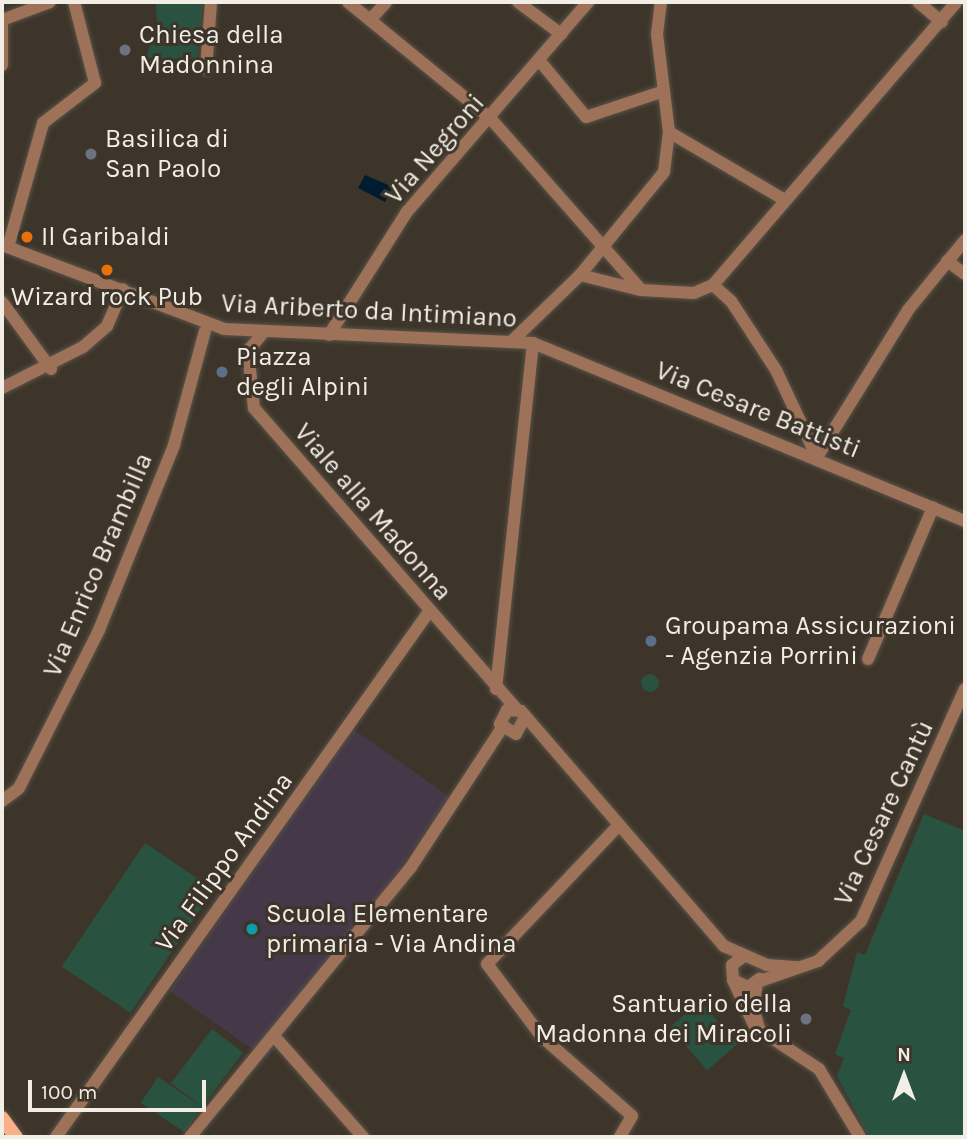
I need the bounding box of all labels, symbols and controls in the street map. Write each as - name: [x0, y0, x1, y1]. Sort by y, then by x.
- place label: Chiesa della Madonnina: [139, 19, 284, 80]
- marker: Chiesa della Madonnina: [117, 42, 133, 58]
- street label: Via Negroni: [379, 88, 491, 210]
- place label: Basilica di San Paolo: [105, 123, 229, 184]
- marker: Basilica di San Paolo: [83, 146, 99, 162]
- place label: Il Garibaldi: [41, 221, 170, 253]
- marker: Il Garibaldi: [19, 229, 35, 245]
- marker: Wizard rock Pub: [99, 262, 115, 278]
- place label: Wizard rock Pub: [11, 281, 203, 313]
- street label: Via Ariberto da Intimiano: [220, 288, 518, 334]
- place label: Piazza degli Alpini: [236, 341, 369, 402]
- street label: Via Cesare Battisti: [651, 355, 865, 465]
- marker: Piazza degli Alpini: [214, 364, 230, 380]
- street label: Viale alla Madonna: [288, 417, 458, 607]
- street label: Via Enrico Brambilla: [37, 448, 159, 682]
- place label: Groupama Assicurazioni - Agenzia Porrini: [665, 610, 956, 672]
- marker: Groupama Assicurazioni - Agenzia Porrini: [643, 633, 659, 649]
- street label: Via Cesare Cantù: [827, 716, 941, 910]
- street label: Via Filippo Andina: [149, 766, 299, 958]
- place label: Scuola Elementare primaria - Via Andina: [266, 898, 516, 960]
- marker: Scuola Elementare primaria - Via Andina: [244, 921, 260, 937]
- place label: Santuario della Madonna dei Miracoli: [535, 988, 792, 1050]
- marker: Santuario della Madonna dei Miracoli: [798, 1011, 814, 1027]
- north arrow: [869, 1041, 939, 1111]
- text: N: [897, 1044, 911, 1066]
- scale bar: [32, 1066, 210, 1110]
- text: 100 m: [41, 1080, 98, 1104]

